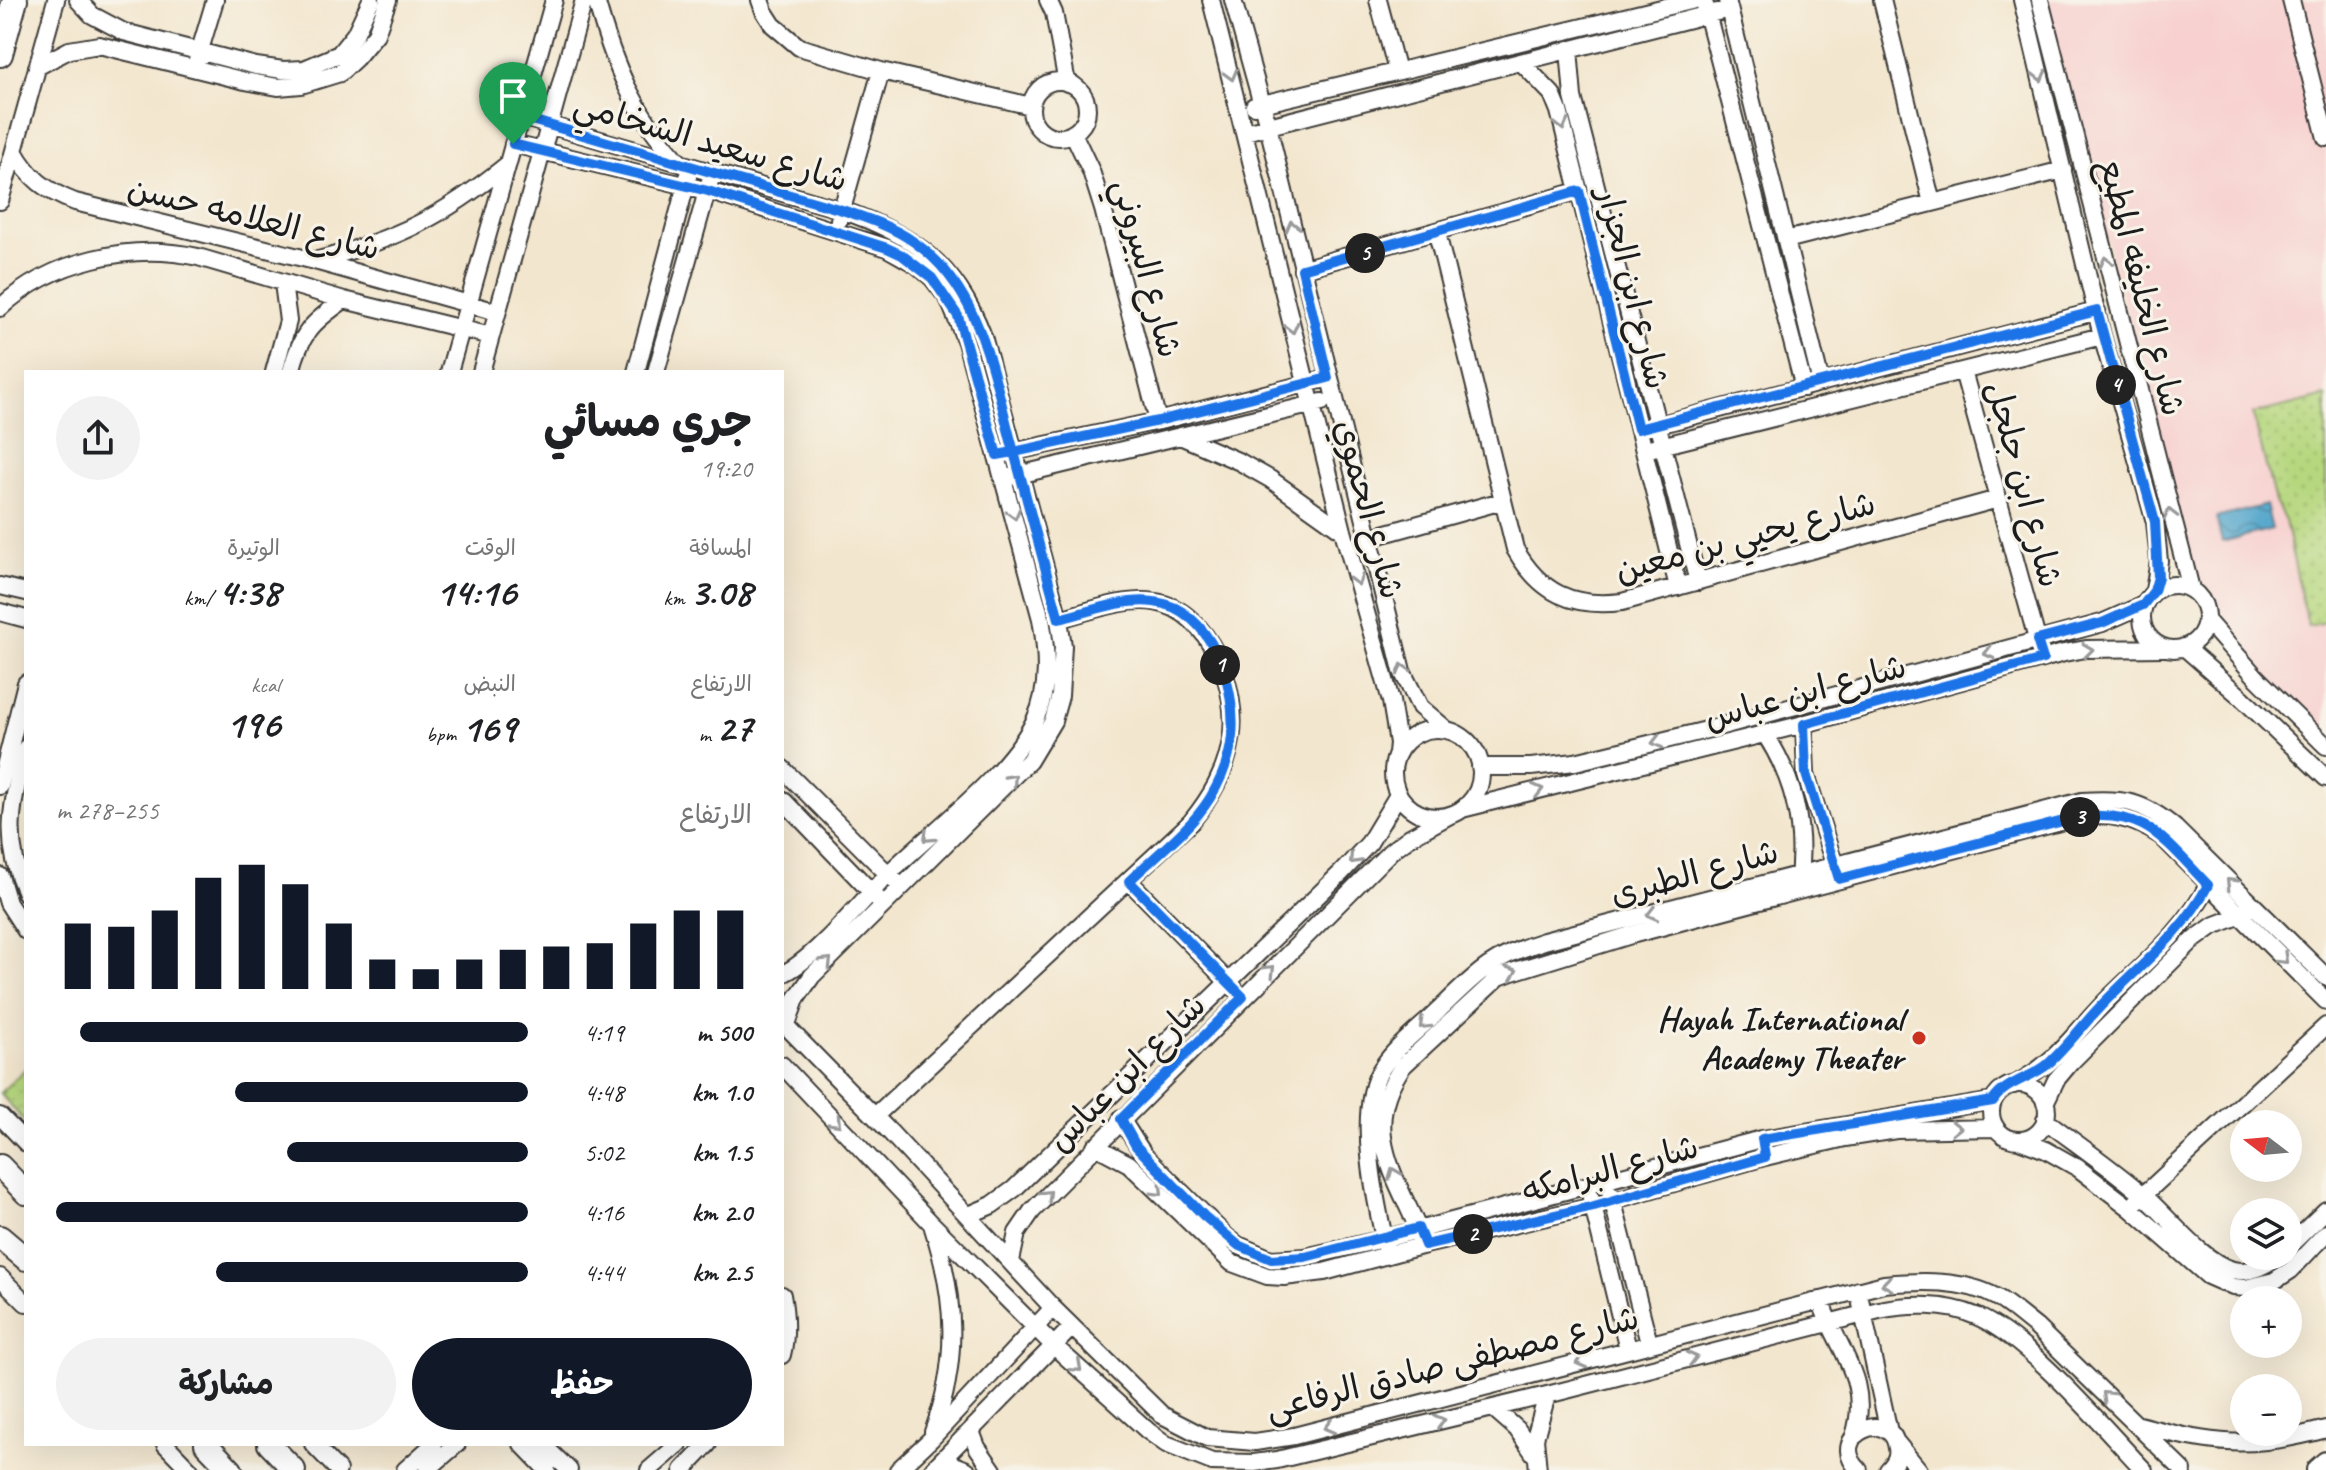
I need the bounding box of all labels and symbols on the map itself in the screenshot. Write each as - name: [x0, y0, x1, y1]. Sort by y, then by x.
- pin: [479, 62, 547, 144]
- one-way arrow: [1222, 68, 1239, 82]
- one-way arrow: [2031, 68, 2048, 82]
- street label: شارع سعيد الشخامي: [567, 82, 853, 209]
- one-way arrow: [1553, 118, 1570, 132]
- street label: شارع الخليفه المطيع: [2087, 154, 2195, 421]
- street label: شارع العلامه حسن: [123, 165, 385, 272]
- street label: شارع البيروني: [1095, 174, 1192, 364]
- street label: شارع ابن الجزار: [1585, 180, 1679, 394]
- one-way arrow: [1284, 220, 1301, 234]
- pin: 5: [1345, 233, 1385, 273]
- one-way arrow: [2098, 256, 2115, 270]
- one-way arrow: [1283, 321, 1300, 335]
- pin: 4: [2096, 365, 2136, 405]
- street label: شارع ابن جلجل: [1974, 376, 2073, 593]
- street label: شارع الحموي: [1322, 415, 1414, 604]
- street label: شارع يحيي بن معين: [1610, 481, 1882, 600]
- one-way arrow: [1004, 506, 1021, 520]
- one-way arrow: [2163, 508, 2180, 521]
- one-way arrow: [1348, 573, 1364, 586]
- one-way arrow: [2082, 641, 2095, 658]
- one-way arrow: [1982, 643, 1996, 660]
- street label: شارع ابن عباس: [1700, 644, 1911, 741]
- pin: 1: [1200, 645, 1240, 685]
- one-way arrow: [1396, 662, 1412, 676]
- one-way arrow: [1650, 733, 1664, 750]
- one-way arrow: [1002, 774, 1017, 788]
- one-way arrow: [1531, 782, 1544, 799]
- pin: 3: [2060, 797, 2100, 837]
- one-way arrow: [923, 828, 937, 843]
- street label: شارع الطبرى: [1605, 829, 1783, 917]
- one-way arrow: [1349, 850, 1364, 864]
- one-way arrow: [2226, 877, 2240, 892]
- one-way arrow: [1646, 905, 1659, 922]
- one-way arrow: [2274, 949, 2288, 964]
- one-way arrow: [818, 957, 832, 971]
- one-way arrow: [1261, 965, 1275, 979]
- one-way arrow: [1505, 965, 1519, 982]
- street label: شارع ابن عباس: [1038, 984, 1216, 1162]
- place label: Hayah International Academy Theater: [1657, 997, 1909, 1079]
- one-way arrow: [1419, 1015, 1433, 1030]
- marker: Hayah International Academy Theater: [1910, 1029, 1928, 1047]
- north arrow: [2230, 1110, 2302, 1182]
- one-way arrow: [826, 1113, 841, 1127]
- one-way arrow: [1950, 1119, 1963, 1137]
- street label: شارع البرامكه: [1517, 1124, 1704, 1215]
- one-way arrow: [1387, 1167, 1404, 1181]
- one-way arrow: [1148, 1182, 1163, 1196]
- one-way arrow: [1038, 1190, 1052, 1204]
- pin: 2: [1453, 1214, 1493, 1254]
- one-way arrow: [1880, 1275, 1894, 1292]
- street label: شارع مصطفى صادق الرفاعى: [1261, 1295, 1644, 1432]
- one-way arrow: [1684, 1351, 1698, 1368]
- one-way arrow: [1575, 1352, 1588, 1369]
- one-way arrow: [1067, 1357, 1082, 1372]
- one-way arrow: [2102, 1390, 2116, 1405]
- one-way arrow: [1432, 1413, 1446, 1430]
- one-way arrow: [1323, 1417, 1337, 1434]

